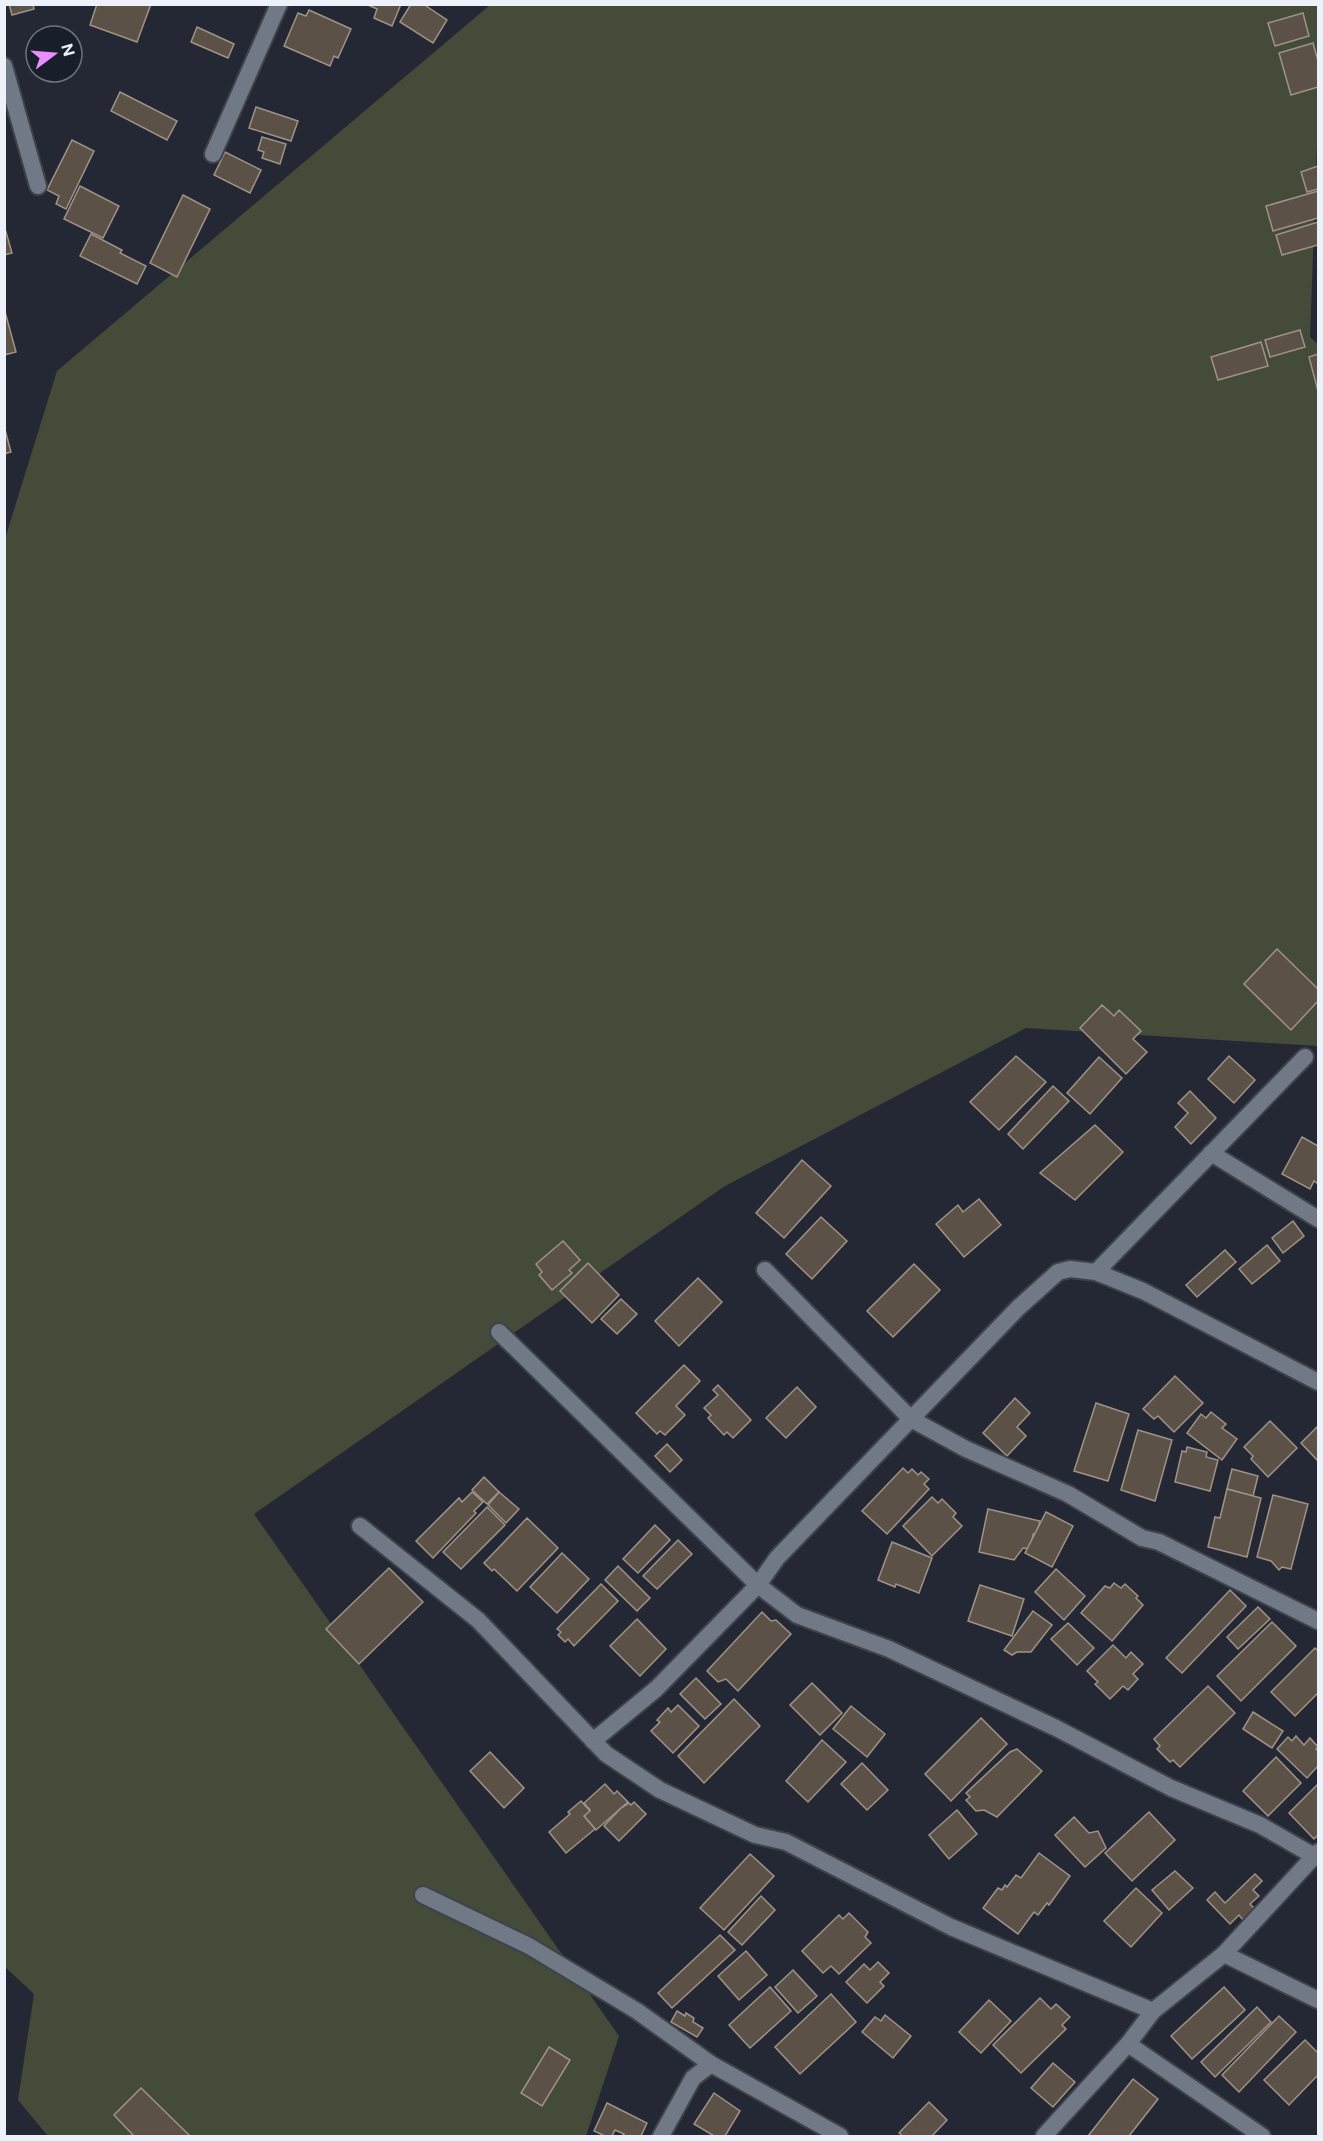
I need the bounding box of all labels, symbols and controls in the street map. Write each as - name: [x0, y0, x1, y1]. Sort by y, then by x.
- north arrow: [24, 24, 84, 84]
- text: N: [57, 41, 79, 59]

